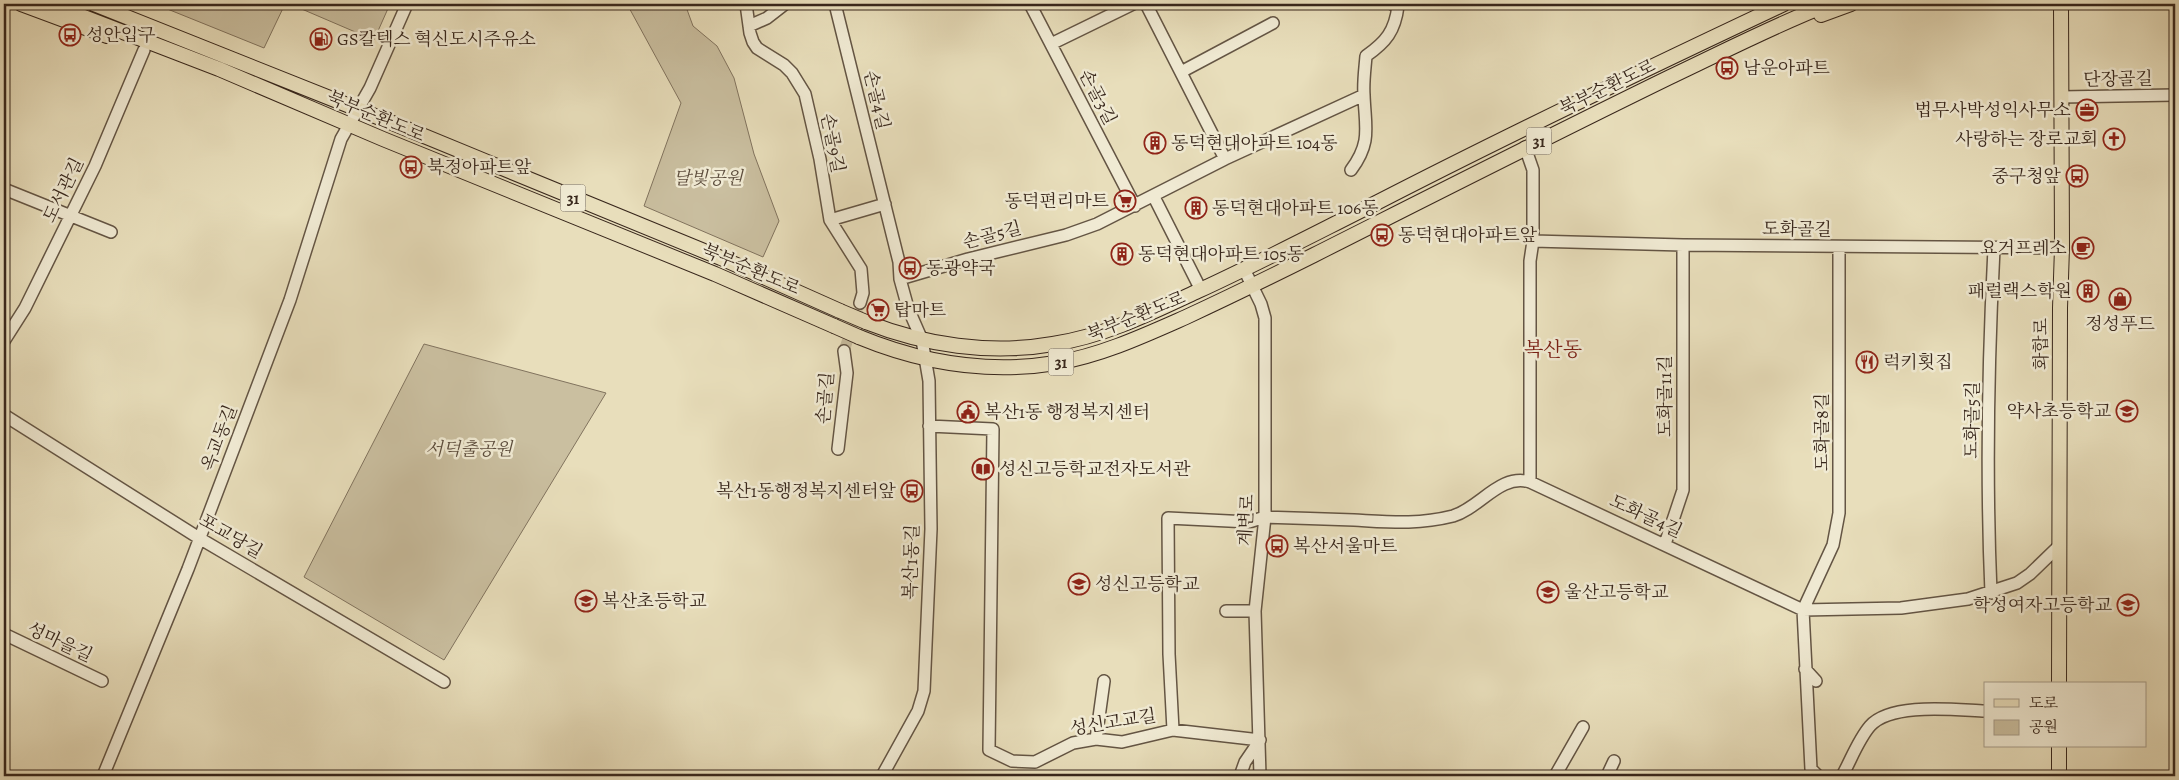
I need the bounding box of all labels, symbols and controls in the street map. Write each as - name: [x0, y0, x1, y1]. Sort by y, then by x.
- bus stop icon: 성안입구: [58, 23, 82, 47]
- place label: 성안입구: [86, 23, 156, 47]
- fuel station icon: GS칼텍스 혁신도시주유소: [309, 27, 333, 51]
- place label: GS칼텍스 혁신도시주유소: [337, 27, 536, 51]
- street label: 북부순환도로: [1555, 53, 1659, 121]
- bus stop icon: 남운아파트: [1715, 56, 1739, 80]
- place label: 남운아파트: [1743, 56, 1831, 80]
- street label: 손골3길: [1074, 65, 1122, 129]
- street label: 단장골길: [2083, 66, 2153, 92]
- street label: 손골4길: [859, 68, 895, 132]
- street label: 북부순환도로: [323, 85, 429, 147]
- place label: 법무사박성익사무소: [1915, 98, 2071, 122]
- office icon: 법무사박성익사무소: [2075, 98, 2099, 122]
- street label: 손골9길: [815, 111, 851, 175]
- place label: 사랑하는 장로교회: [1955, 127, 2098, 151]
- church icon: 사랑하는 장로교회: [2102, 127, 2126, 151]
- road number: 31: [1526, 128, 1552, 154]
- building icon: 동덕현대아파트 104동: [1143, 131, 1167, 155]
- place label: 동덕현대아파트 104동: [1171, 131, 1338, 155]
- street label: 도서관길: [37, 153, 89, 227]
- bus stop icon: 북정아파트앞: [399, 155, 423, 179]
- place label: 북정아파트앞: [427, 155, 532, 179]
- place label: 중구청앞: [1991, 164, 2062, 188]
- bus stop icon: 중구청앞: [2065, 164, 2089, 188]
- park label: 달빛공원: [673, 166, 744, 190]
- road number: 31: [560, 184, 586, 212]
- place label: 동덕편리마트: [1005, 189, 1110, 213]
- supermarket icon: 동덕편리마트: [1113, 189, 1137, 213]
- building icon: 동덕현대아파트 106동: [1184, 196, 1208, 220]
- place label: 동덕현대아파트 106동: [1212, 196, 1379, 220]
- street label: 손골5길: [960, 216, 1024, 254]
- street label: 도화골길: [1762, 216, 1832, 242]
- bus stop icon: 동덕현대아파트앞: [1370, 223, 1394, 247]
- place label: 동덕현대아파트앞: [1398, 223, 1538, 247]
- place label: 요거프레소: [1980, 236, 2067, 260]
- cafe icon: 요거프레소: [2071, 236, 2095, 260]
- street label: 북부순환도로: [698, 238, 804, 300]
- building icon: 동덕현대아파트 105동: [1110, 242, 1134, 266]
- place label: 동덕현대아파트 105동: [1138, 242, 1304, 266]
- bus stop icon: 동광약국: [898, 256, 922, 280]
- place label: 동광약국: [926, 256, 996, 280]
- place label: 패럴랙스학원: [1968, 279, 2072, 303]
- building icon: 패럴랙스학원: [2076, 279, 2100, 303]
- street label: 북부순환도로: [1083, 285, 1189, 347]
- shop icon: 정성푸드: [2108, 287, 2132, 311]
- supermarket icon: 탑마트: [866, 298, 890, 322]
- place label: 탑마트: [894, 298, 947, 322]
- place label: 정성푸드: [2085, 312, 2155, 336]
- street label: 화합로: [2029, 318, 2053, 370]
- district label: 복산동: [1524, 336, 1582, 363]
- road number: 31: [1048, 348, 1074, 376]
- restaurant icon: 럭키횟집: [1855, 350, 1879, 374]
- place label: 럭키횟집: [1883, 350, 1953, 374]
- street label: 도화골11길: [1653, 355, 1677, 437]
- street label: 손골길: [811, 371, 839, 425]
- street label: 도화골5길: [1959, 381, 1985, 459]
- street label: 도화골8길: [1810, 393, 1834, 471]
- place label: 약사초등학교: [2007, 399, 2112, 423]
- school or university icon: 약사초등학교: [2115, 399, 2139, 423]
- public building icon: 복산1동 행정복지센터: [956, 400, 980, 424]
- place label: 복산1동 행정복지센터: [984, 400, 1150, 424]
- street label: 옥교동길: [195, 401, 243, 475]
- park label: 서덕출공원: [426, 437, 514, 461]
- library icon: 성신고등학교전자도서관: [971, 457, 995, 481]
- place label: 성신고등학교전자도서관: [999, 457, 1191, 481]
- place label: 복산1동행정복지센터앞: [716, 479, 897, 503]
- bus stop icon: 복산1동행정복지센터앞: [900, 479, 924, 503]
- street label: 도화골4길: [1606, 489, 1686, 543]
- street label: 계변로: [1233, 493, 1259, 547]
- street label: 포교당길: [195, 508, 267, 564]
- street label: 복산1동길: [898, 524, 924, 600]
- bus stop icon: 복산서울마트: [1265, 534, 1289, 558]
- place label: 복산서울마트: [1293, 534, 1398, 558]
- school or university icon: 성신고등학교: [1067, 572, 1091, 596]
- place label: 성신고등학교: [1095, 572, 1200, 596]
- school or university icon: 울산고등학교: [1536, 580, 1560, 604]
- place label: 울산고등학교: [1564, 580, 1669, 604]
- school or university icon: 복산초등학교: [574, 589, 598, 613]
- place label: 복산초등학교: [602, 589, 707, 613]
- place label: 학성여자고등학교: [1973, 593, 2113, 617]
- school or university icon: 학성여자고등학교: [2116, 593, 2140, 617]
- street label: 성마을길: [23, 616, 97, 668]
- legend: [1984, 682, 2146, 748]
- text: 도로: [2029, 693, 2058, 713]
- street label: 성신고교길: [1068, 703, 1158, 741]
- text: 공원: [2029, 717, 2058, 737]

